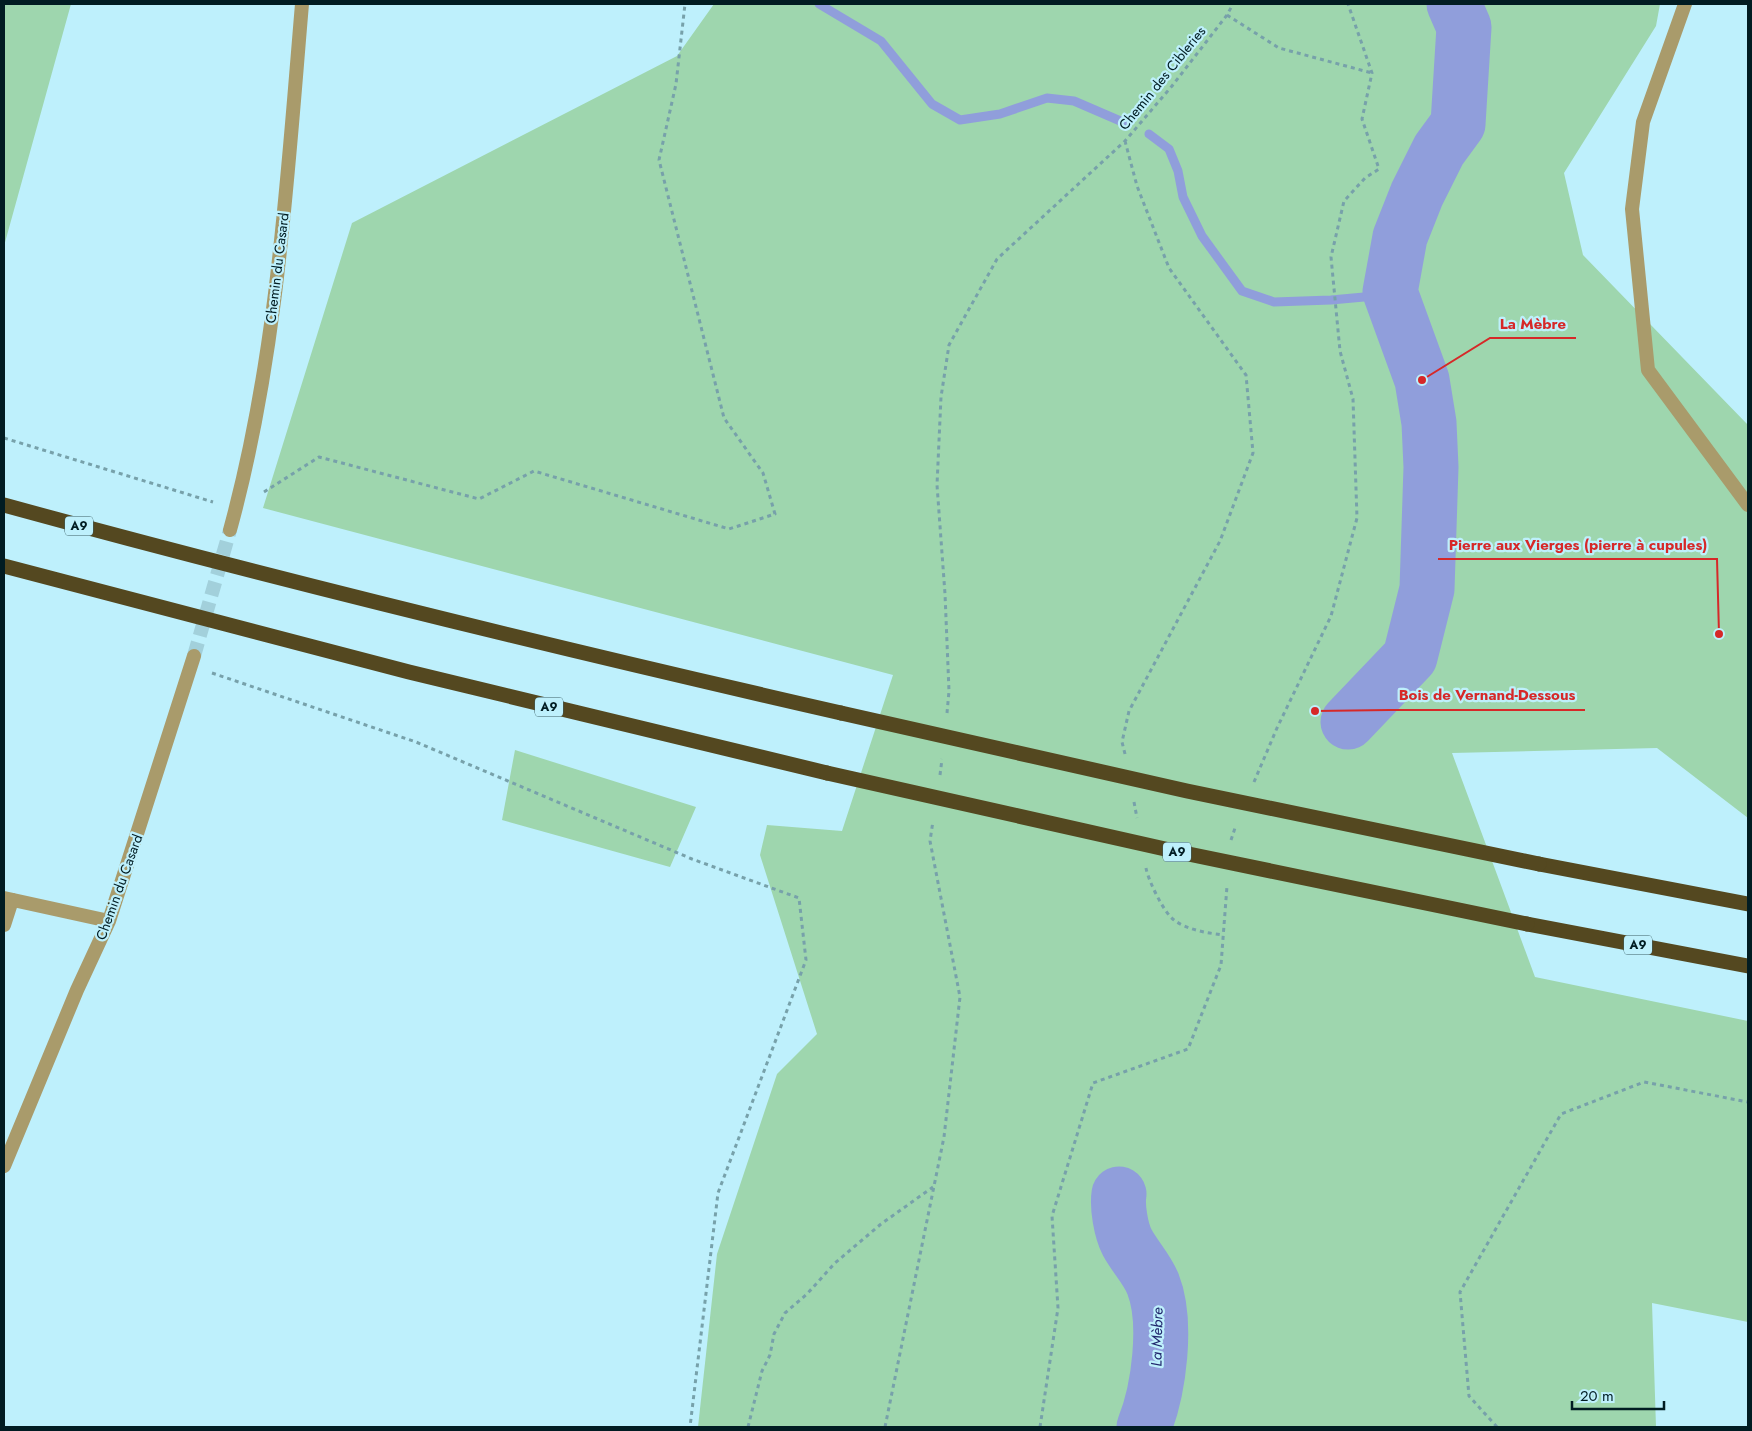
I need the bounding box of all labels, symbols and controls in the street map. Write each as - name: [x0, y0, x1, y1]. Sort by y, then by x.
- street label: Chemin des Cibleries: [1114, 22, 1210, 134]
- street label: Chemin du Casard: [260, 212, 294, 324]
- callout: La Mèbre: [1490, 308, 1576, 338]
- text: La Mèbre: [1500, 313, 1567, 335]
- road number: A9: [65, 516, 93, 536]
- callout: Pierre aux Vierges (pierre à cupules): [1438, 529, 1717, 559]
- text: Pierre aux Vierges (pierre à cupules): [1449, 534, 1707, 556]
- callout: Bois de Vernand-Dessous: [1389, 680, 1585, 710]
- text: Bois de Vernand-Dessous: [1399, 684, 1576, 706]
- road number: A9: [535, 698, 563, 716]
- street label: Chemin du Casard: [91, 831, 147, 943]
- road number: A9: [1163, 842, 1191, 862]
- road number: A9: [1624, 936, 1652, 954]
- water label: La Mèbre: [1145, 1307, 1169, 1367]
- scale bar: [1572, 1378, 1664, 1410]
- text: 20 m: [1580, 1385, 1614, 1407]

